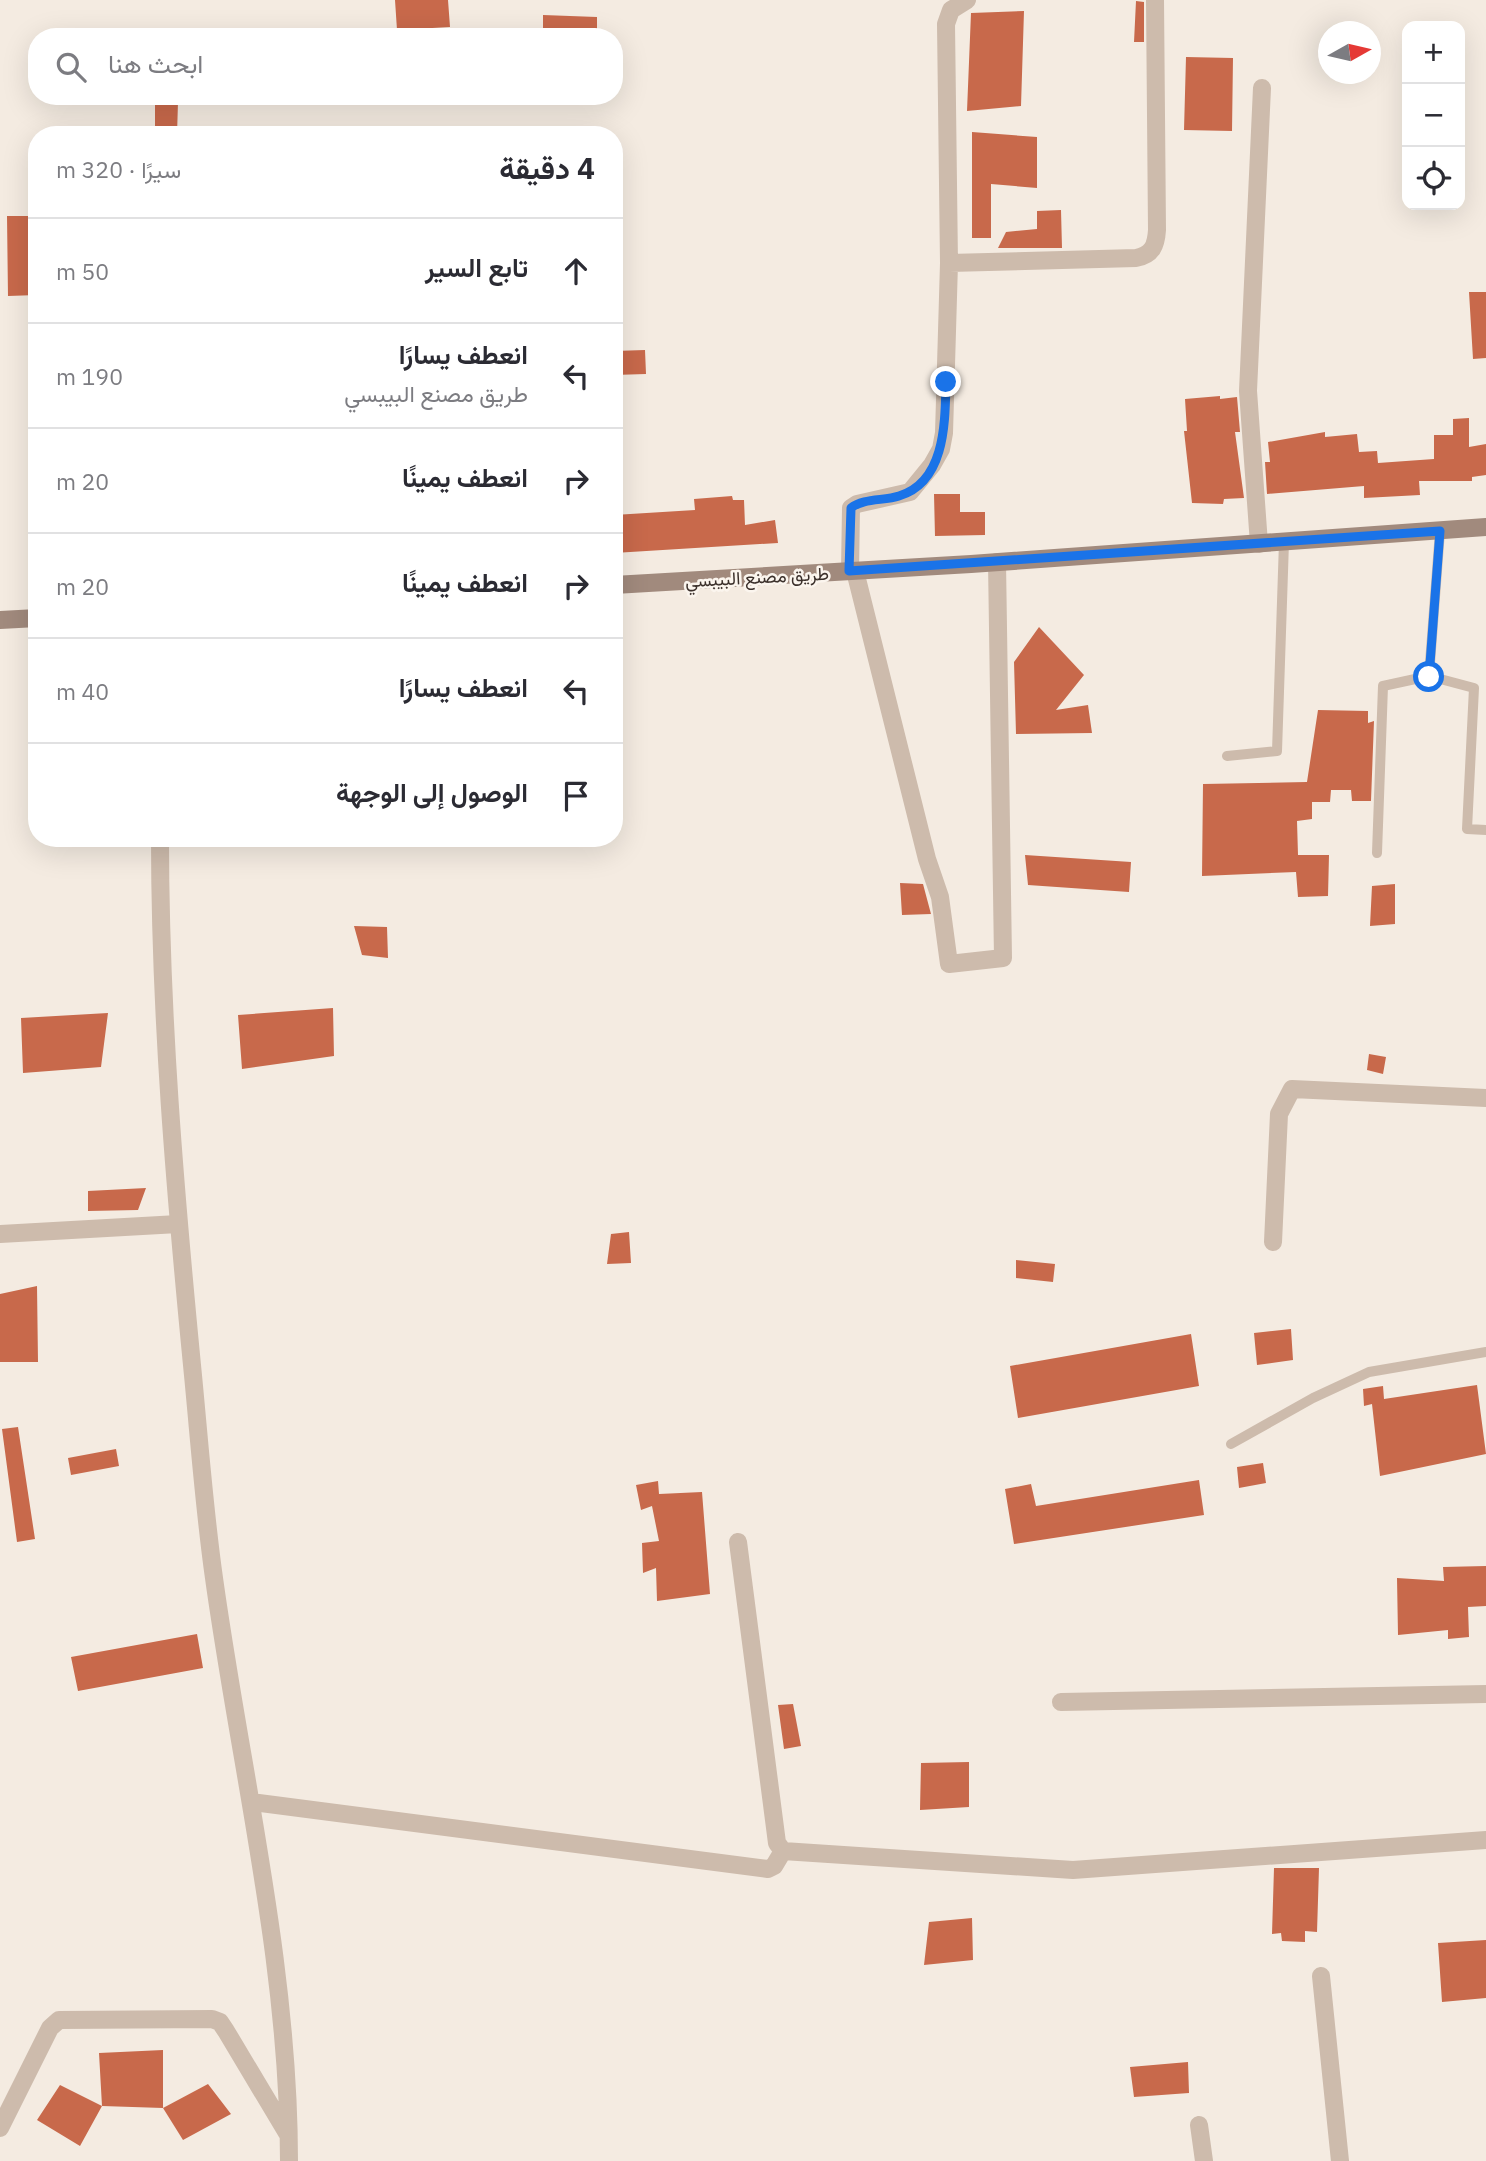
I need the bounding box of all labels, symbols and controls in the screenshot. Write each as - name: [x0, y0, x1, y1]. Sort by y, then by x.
- north arrow: [1318, 21, 1381, 84]
- map controls: [1402, 21, 1465, 210]
- button: +: [1402, 21, 1465, 84]
- search box: [28, 28, 623, 105]
- text: ابحث هنا: [108, 46, 203, 80]
- icon: search: [52, 48, 90, 86]
- button: −: [1402, 84, 1465, 147]
- button: locate: [1402, 147, 1465, 210]
- text: 4 دقيقة: [499, 148, 595, 187]
- text: سيرًا · 320 m: [56, 154, 181, 184]
- text: تابع السير: [425, 250, 528, 284]
- icon: ahead: [557, 252, 595, 290]
- text: 50 m: [56, 256, 109, 286]
- text: انعطف يسارًا: [399, 337, 528, 371]
- icon: left: [557, 357, 595, 395]
- text: 190 m: [56, 361, 123, 391]
- route end: [930, 366, 961, 397]
- text: طريق مصنع البيبسي: [344, 378, 528, 408]
- text: انعطف يمينًا: [402, 460, 528, 494]
- icon: right: [557, 462, 595, 500]
- text: 20 m: [56, 466, 109, 496]
- street label: طريق مصنع البيبسي: [685, 562, 830, 596]
- text: انعطف يمينًا: [402, 565, 528, 599]
- icon: right: [557, 567, 595, 605]
- text: 20 m: [56, 571, 109, 601]
- route start: [1413, 661, 1444, 692]
- text: انعطف يسارًا: [399, 670, 528, 704]
- icon: left: [557, 672, 595, 710]
- text: 40 m: [56, 676, 109, 706]
- text: الوصول إلى الوجهة: [336, 775, 528, 809]
- icon: arrive: [557, 777, 595, 815]

